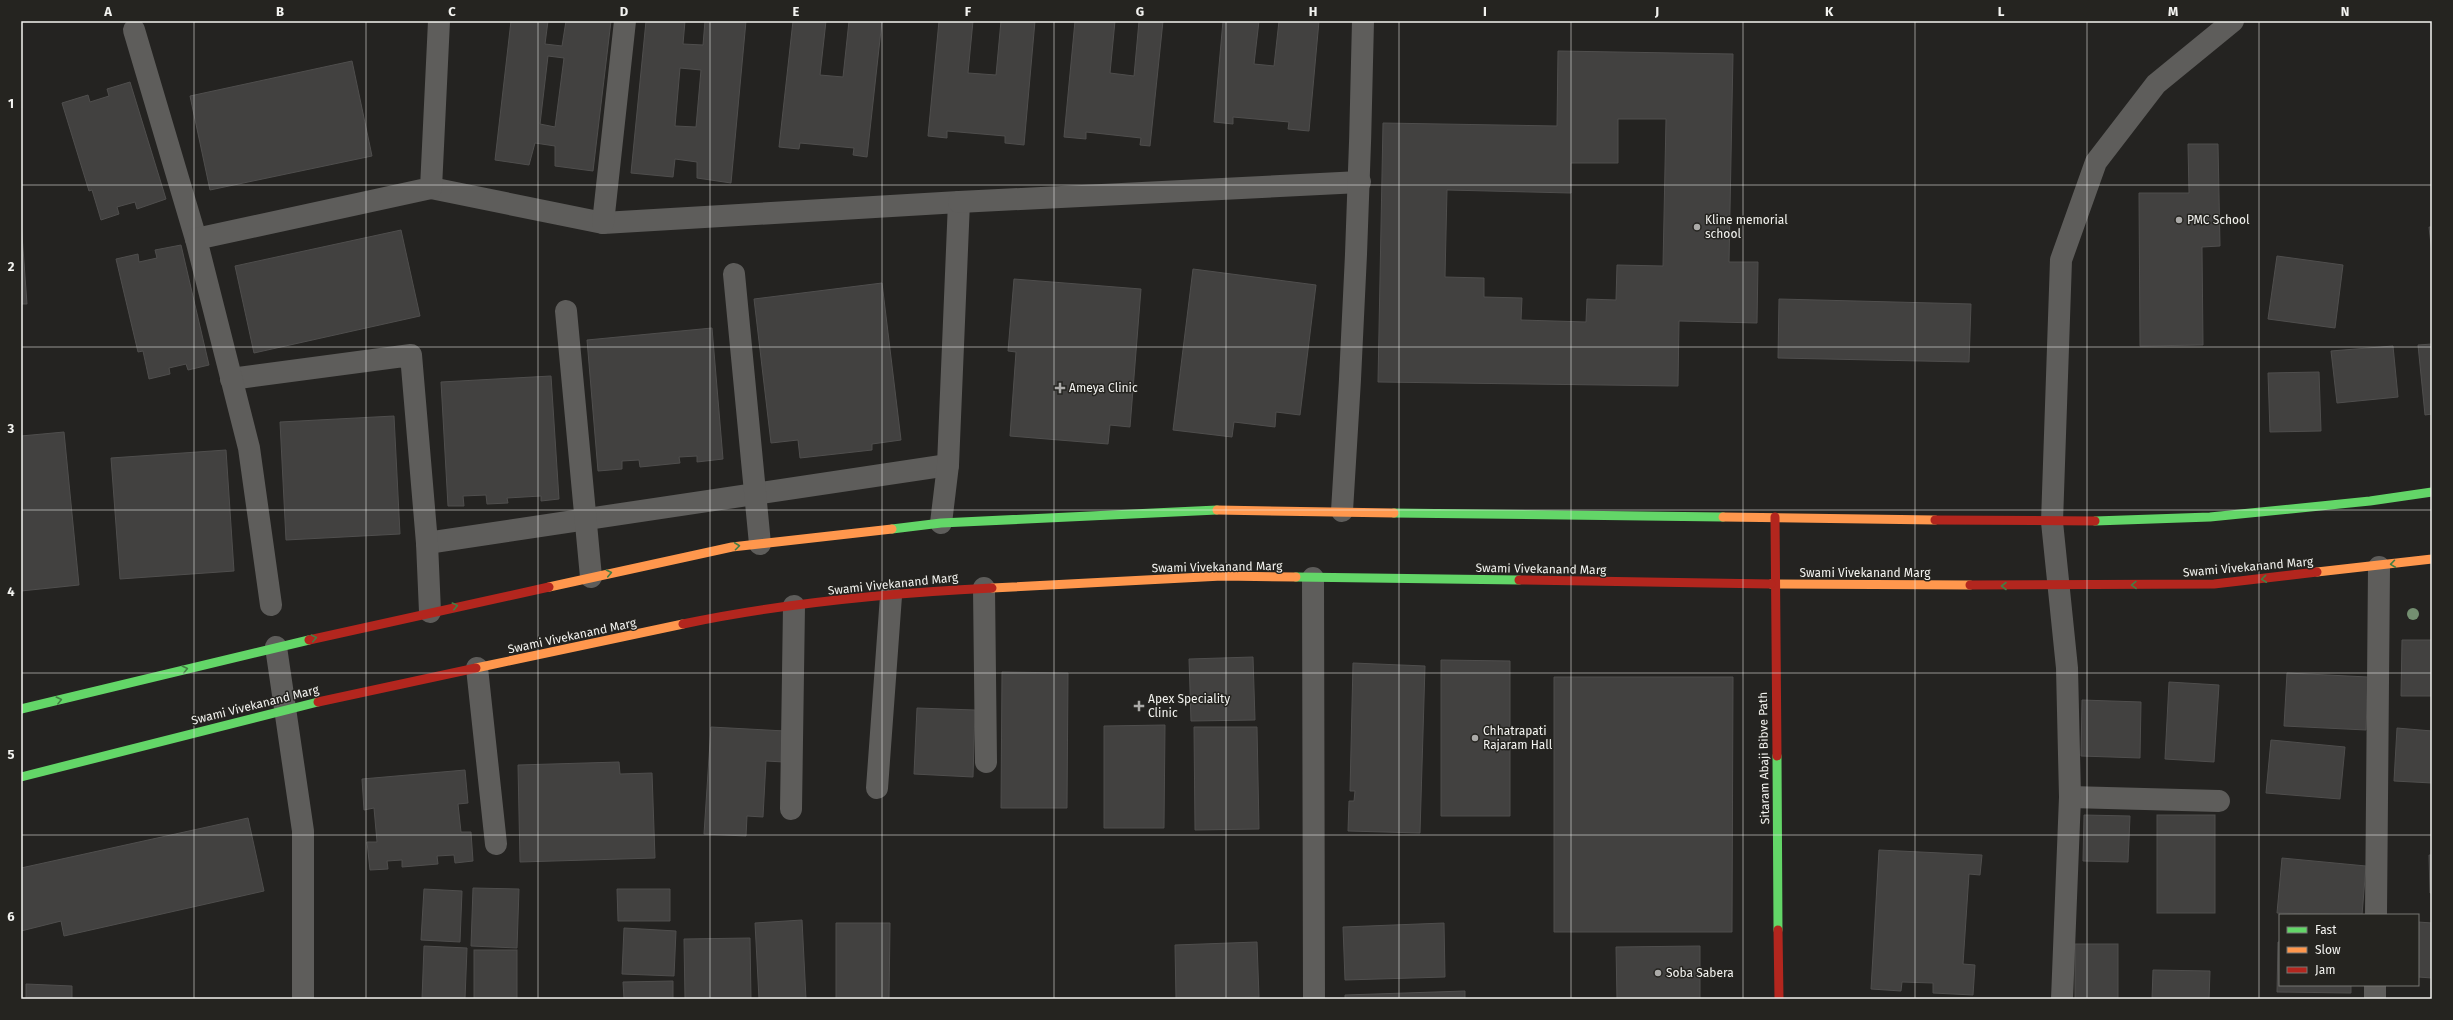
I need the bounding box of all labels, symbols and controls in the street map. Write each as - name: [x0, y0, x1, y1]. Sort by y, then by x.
- text: A: [103, 4, 112, 19]
- text: B: [276, 4, 284, 19]
- text: C: [448, 4, 456, 19]
- text: D: [620, 4, 629, 19]
- text: E: [793, 4, 800, 19]
- text: F: [965, 4, 972, 19]
- text: G: [1136, 4, 1144, 19]
- text: H: [1309, 4, 1317, 19]
- text: I: [1483, 4, 1487, 19]
- text: J: [1654, 4, 1659, 19]
- text: K: [1825, 4, 1834, 19]
- text: L: [1998, 4, 2005, 19]
- text: M: [2168, 4, 2178, 19]
- text: N: [2341, 4, 2349, 19]
- text: 1: [8, 96, 14, 111]
- place label: Kline memorial school: [1705, 213, 1788, 241]
- place label: PMC School: [2187, 213, 2250, 227]
- marker: PMC School: [2174, 215, 2184, 225]
- marker: Kline memorial school: [1692, 222, 1702, 232]
- text: 2: [8, 259, 15, 274]
- place label: Ameya Clinic: [1069, 381, 1138, 395]
- marker: Ameya Clinic: [1054, 382, 1066, 394]
- text: 3: [7, 421, 15, 436]
- one-way arrow: [733, 542, 740, 551]
- street label: Swami Vivekanand Marg: [2182, 554, 2315, 580]
- street label: Swami Vivekanand Marg: [1151, 559, 1283, 575]
- one-way arrow: [2390, 559, 2396, 568]
- street label: Swami Vivekanand Marg: [1475, 561, 1607, 577]
- street label: Swami Vivekanand Marg: [1800, 566, 1931, 580]
- one-way arrow: [606, 569, 612, 577]
- street label: Swami Vivekanand Marg: [827, 570, 960, 598]
- one-way arrow: [2261, 574, 2267, 583]
- one-way arrow: [2131, 581, 2137, 589]
- one-way arrow: [2001, 582, 2007, 590]
- text: 4: [7, 584, 15, 599]
- one-way arrow: [452, 603, 458, 611]
- street label: Swami Vivekanand Marg: [507, 615, 638, 656]
- one-way arrow: [311, 635, 318, 643]
- one-way arrow: [181, 665, 188, 674]
- street label: Swami Vivekanand Marg: [190, 682, 321, 728]
- place label: Apex Speciality Clinic: [1148, 692, 1230, 720]
- street label: Sitaram Abaji Bibve Path: [1756, 692, 1772, 824]
- one-way arrow: [56, 696, 62, 704]
- marker: Apex Speciality Clinic: [1133, 700, 1145, 712]
- place label: Chhatrapati Rajaram Hall: [1483, 724, 1553, 752]
- marker: Chhatrapati Rajaram Hall: [1470, 733, 1480, 743]
- text: 5: [8, 747, 15, 762]
- text: 6: [7, 909, 15, 924]
- legend: [2279, 914, 2419, 986]
- text: Fast: [2315, 923, 2337, 937]
- text: Slow: [2315, 943, 2341, 957]
- text: Jam: [2315, 963, 2335, 977]
- place label: Soba Sabera: [1666, 966, 1734, 980]
- marker: Soba Sabera: [1653, 968, 1663, 978]

